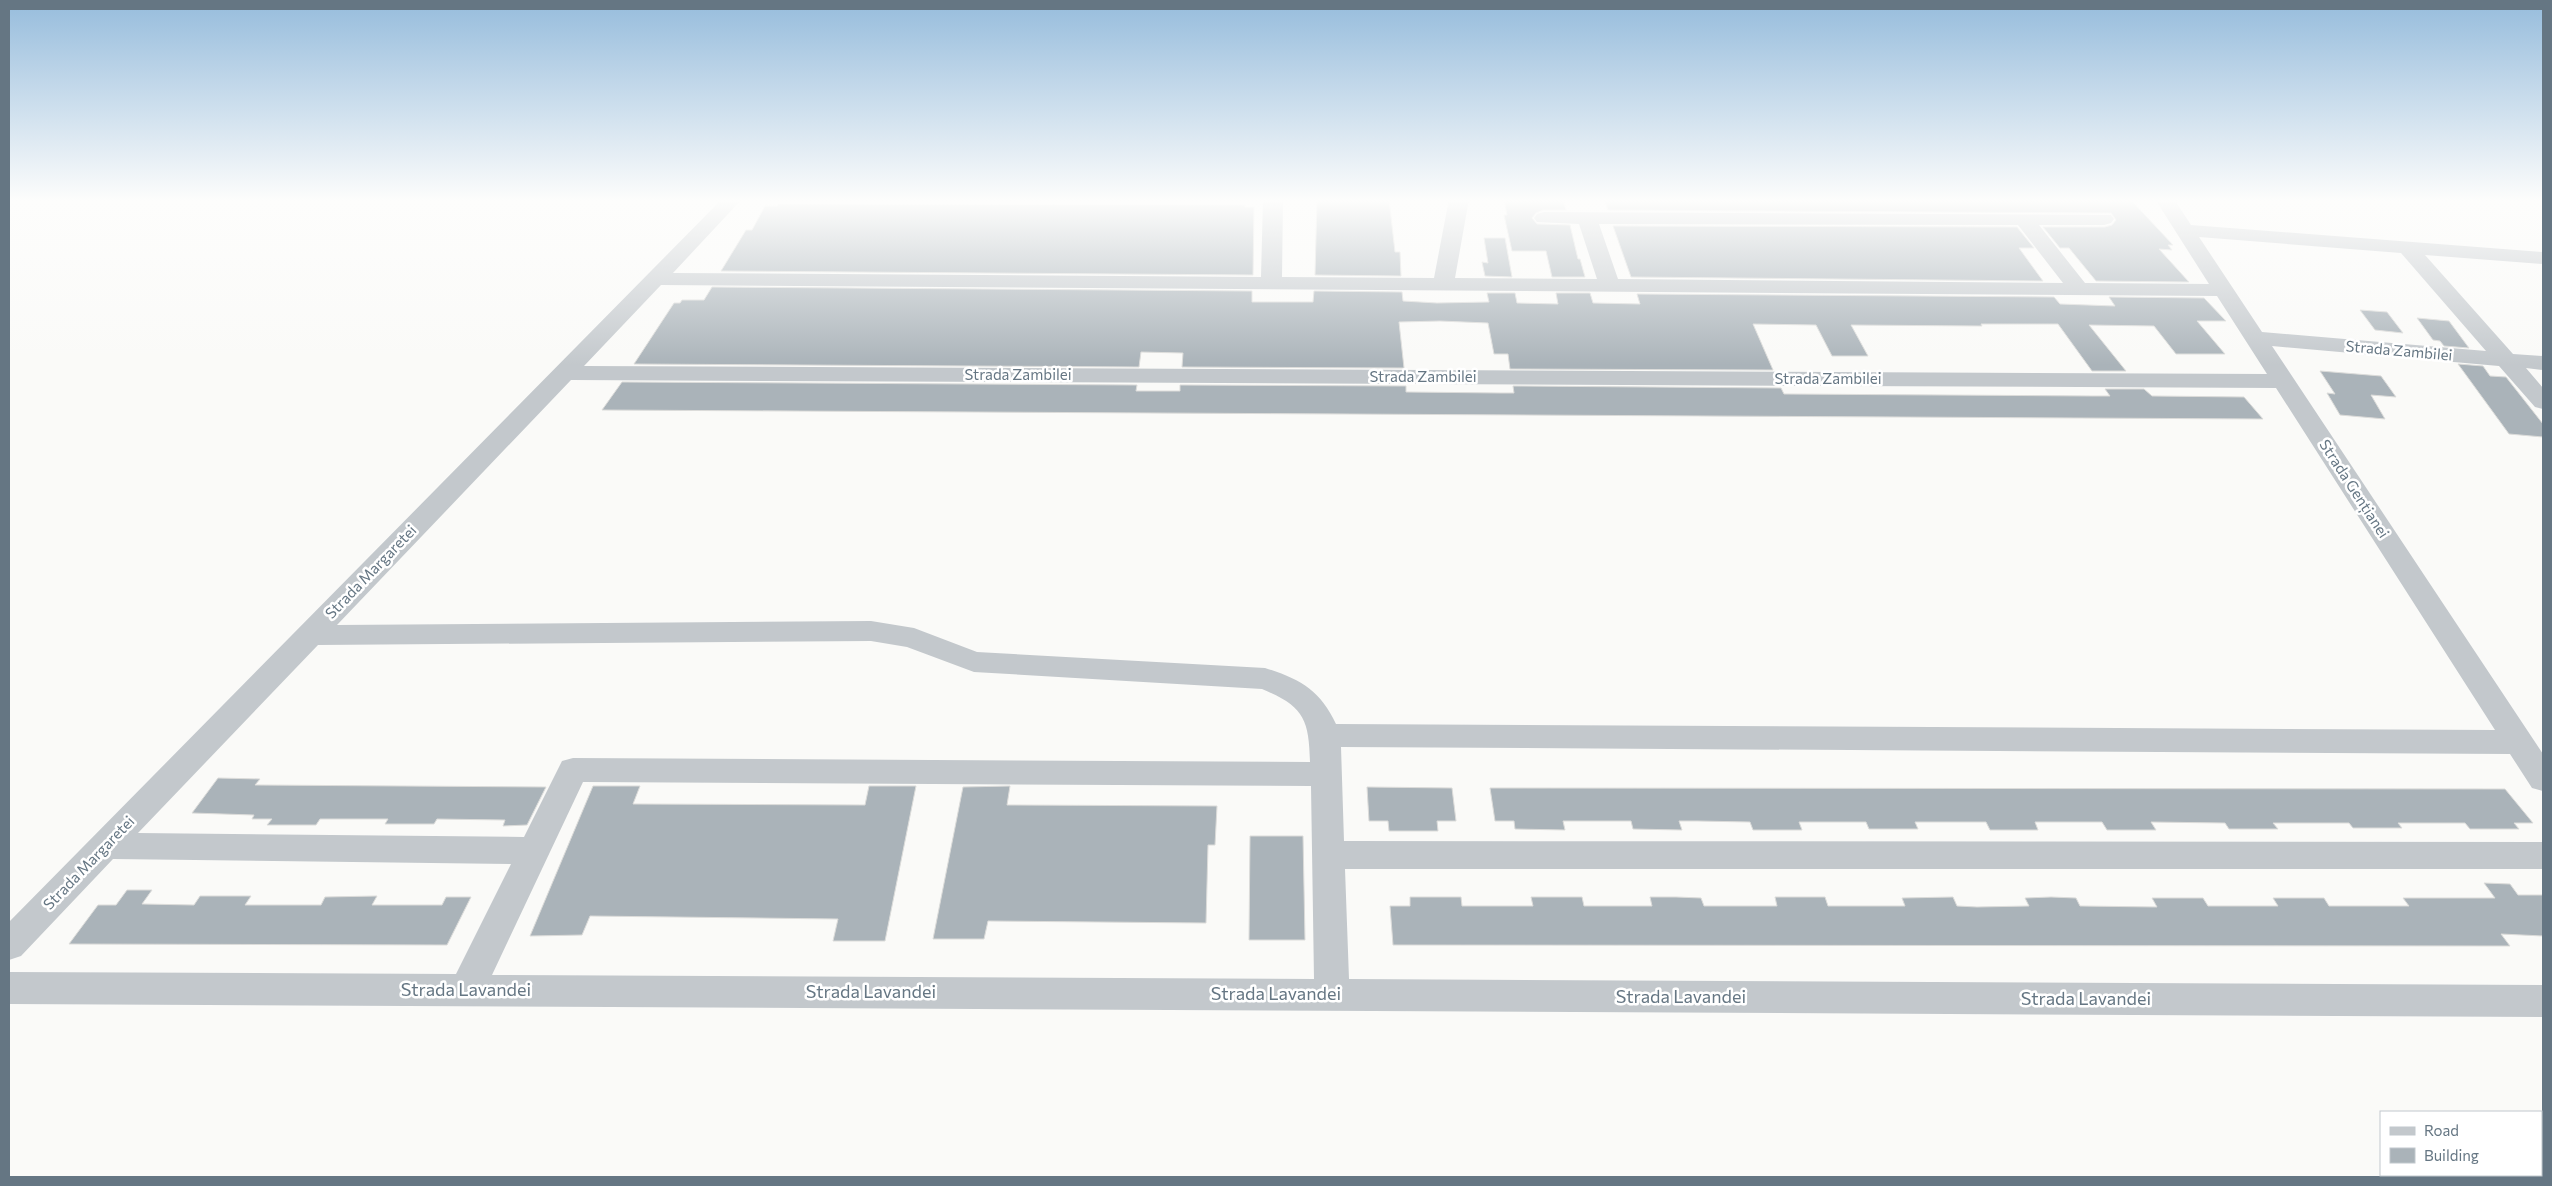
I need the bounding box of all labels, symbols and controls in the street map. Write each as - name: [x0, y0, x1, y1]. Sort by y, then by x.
- street label: Strada Zambilei: [2345, 336, 2453, 364]
- street label: Strada Zambilei: [964, 365, 1072, 383]
- street label: Strada Zambilei: [1369, 367, 1477, 385]
- street label: Strada Zambilei: [1774, 369, 1882, 387]
- street label: Strada Gențianei: [2315, 436, 2393, 542]
- street label: Strada Margaretei: [321, 521, 420, 622]
- street label: Strada Margaretei: [39, 812, 138, 913]
- street label: Strada Lavandei: [401, 978, 531, 1000]
- street label: Strada Lavandei: [806, 980, 936, 1002]
- street label: Strada Lavandei: [1211, 982, 1341, 1004]
- street label: Strada Lavandei: [1616, 985, 1746, 1007]
- street label: Strada Lavandei: [2021, 987, 2151, 1009]
- legend: [2380, 1111, 2542, 1176]
- text: Road: [2424, 1121, 2459, 1139]
- text: Building: [2424, 1146, 2479, 1164]

